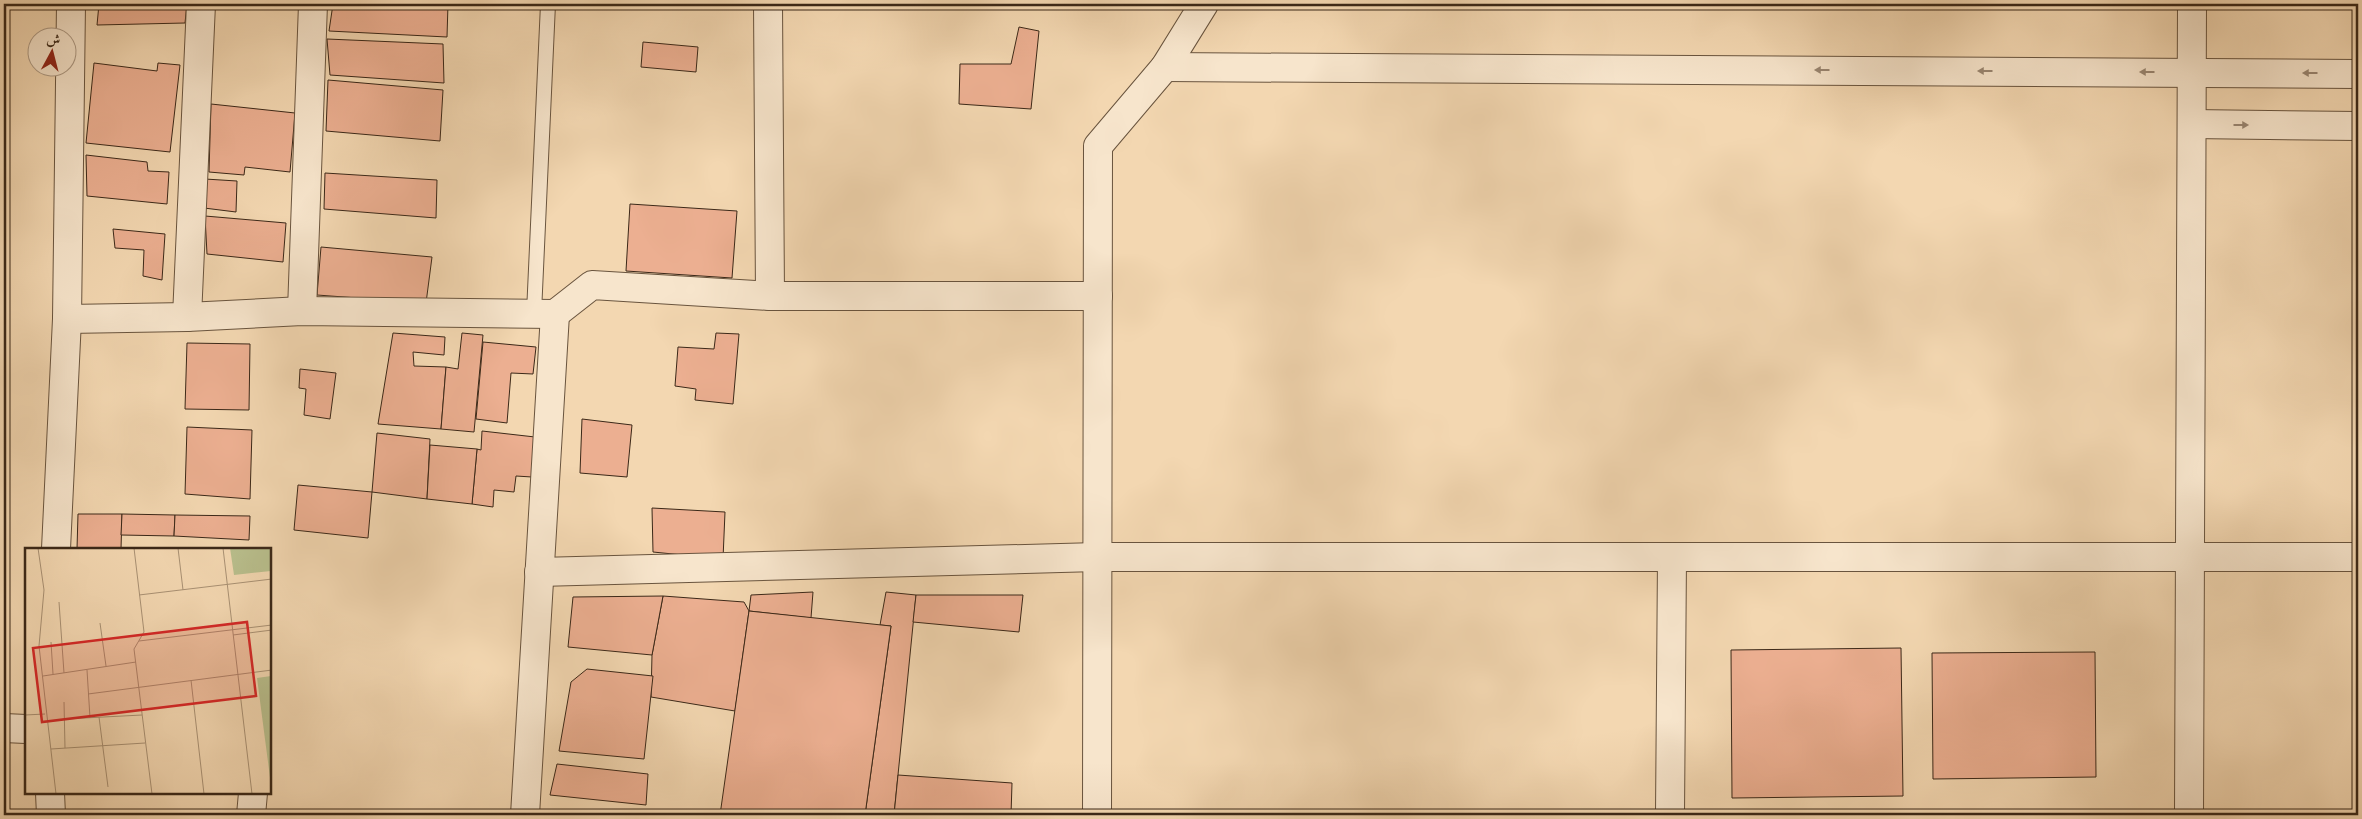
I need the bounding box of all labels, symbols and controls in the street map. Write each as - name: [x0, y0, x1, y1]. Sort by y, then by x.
- north arrow: [28, 28, 78, 78]
- text: ش: [46, 29, 62, 49]
- one-way arrow: [1814, 66, 1830, 74]
- one-way arrow: [1976, 67, 1992, 75]
- one-way arrow: [2139, 68, 2155, 76]
- one-way arrow: [2301, 69, 2317, 77]
- one-way arrow: [2233, 121, 2249, 129]
- inset map: [25, 548, 271, 794]

